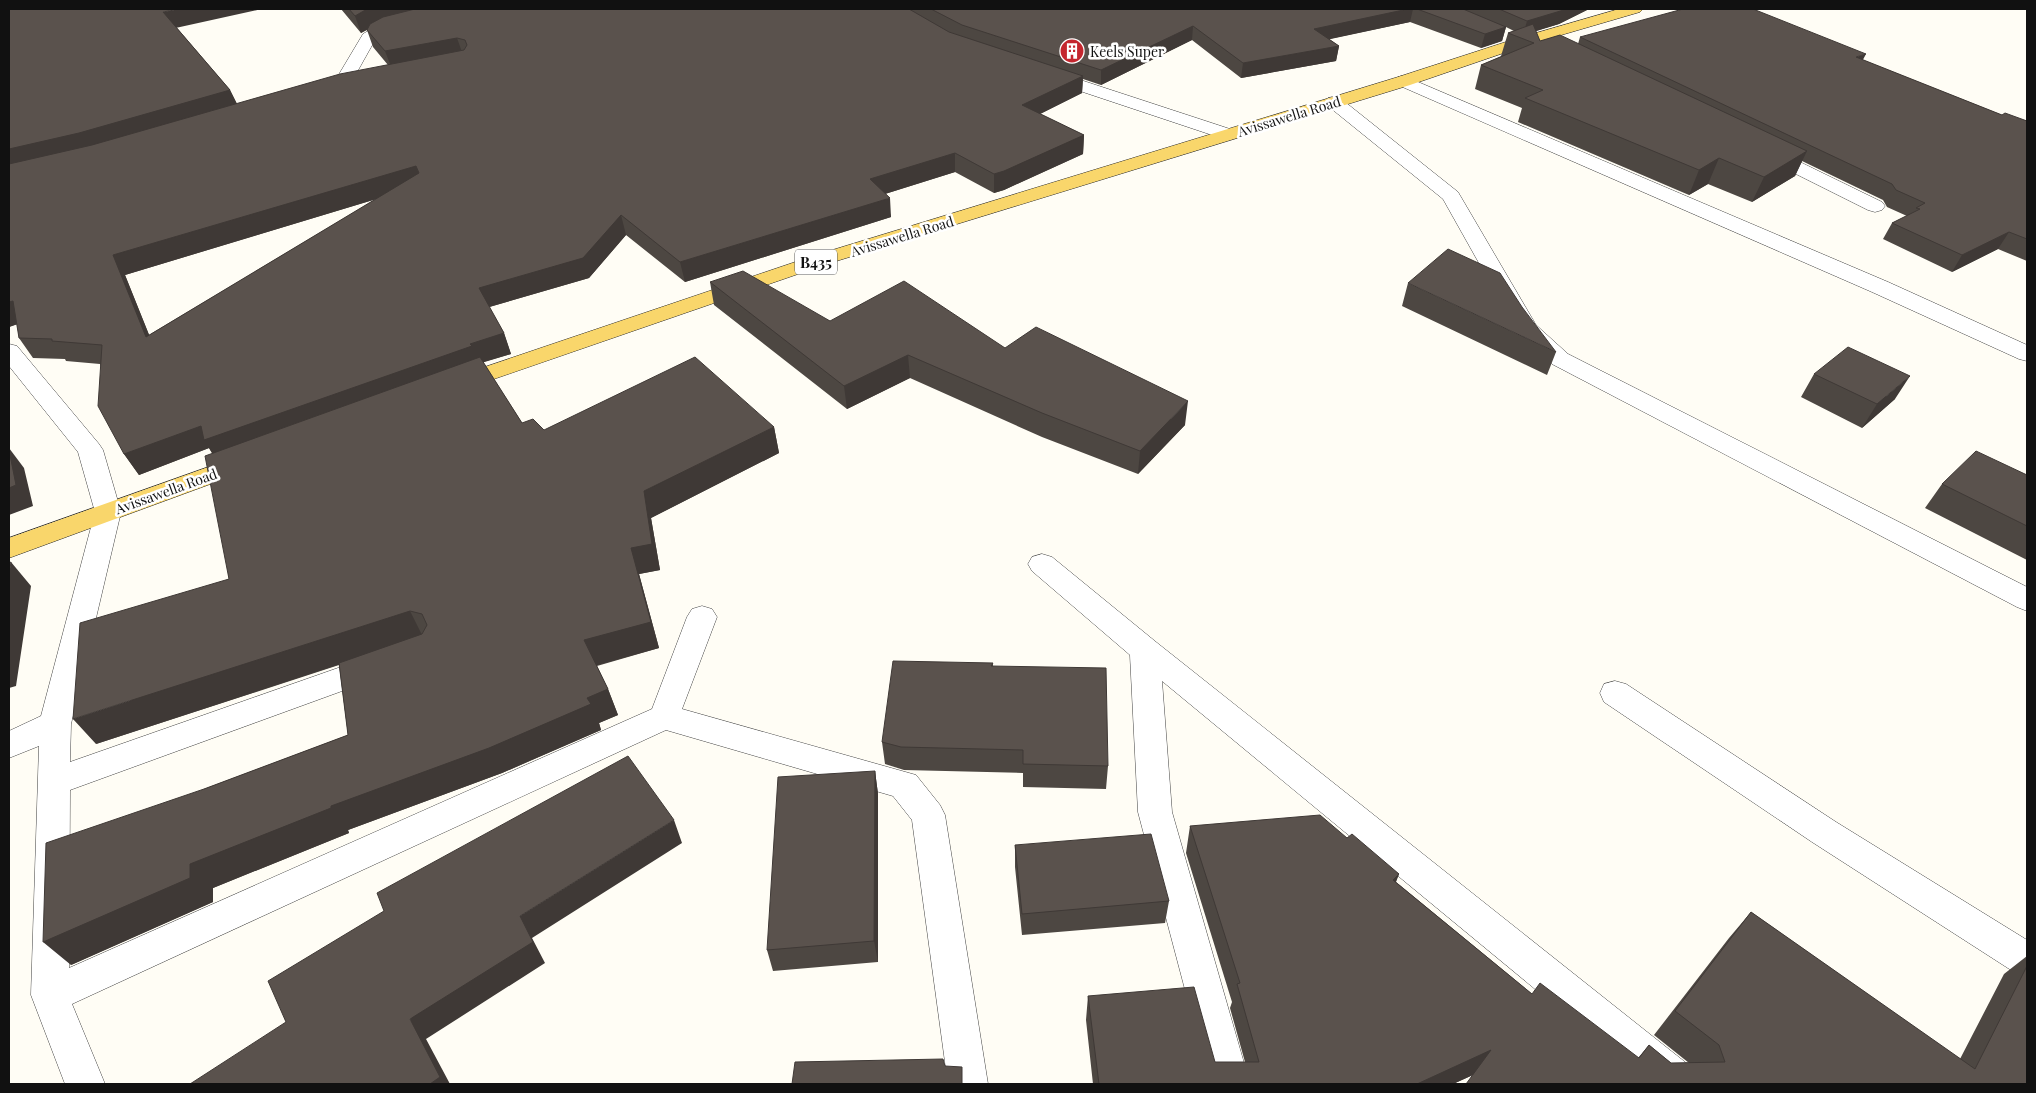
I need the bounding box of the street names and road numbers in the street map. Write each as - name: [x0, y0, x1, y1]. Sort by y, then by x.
- street label: Avissawella Road: [1234, 91, 1343, 141]
- street label: Avissawella Road: [847, 211, 956, 261]
- road number: B435: [795, 250, 837, 274]
- street label: Avissawella Road: [112, 464, 220, 519]

